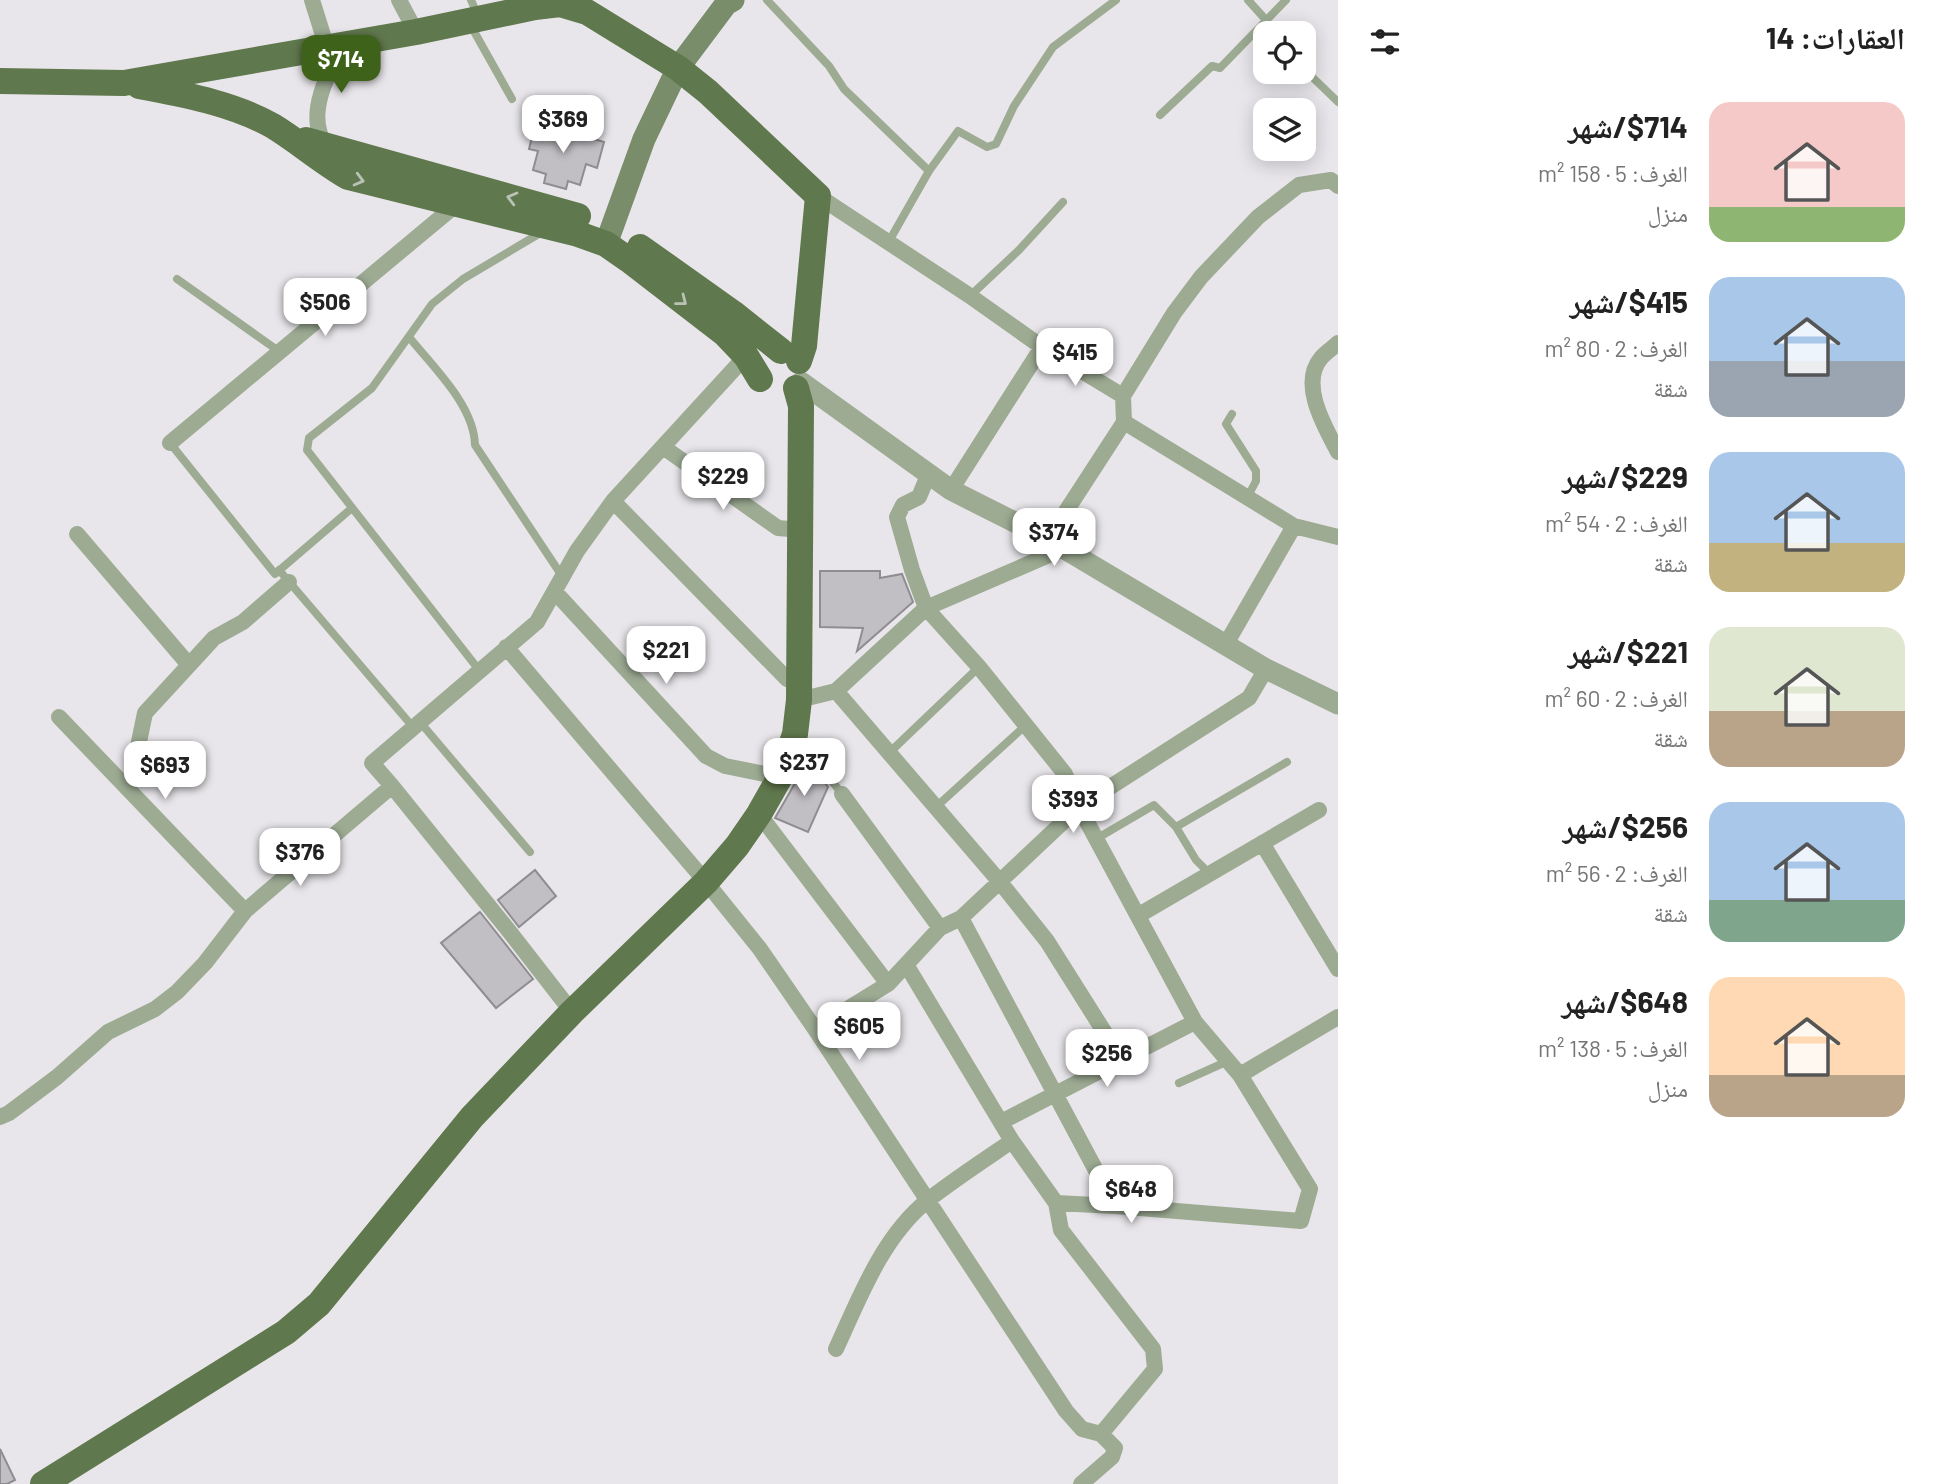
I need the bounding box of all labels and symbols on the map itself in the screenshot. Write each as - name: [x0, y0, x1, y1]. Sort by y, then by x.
- pin: $714: [300, 36, 382, 95]
- pin: $369: [522, 96, 604, 155]
- one-way arrow: [353, 172, 365, 186]
- one-way arrow: [506, 191, 518, 206]
- pin: $506: [284, 278, 366, 338]
- one-way arrow: [674, 292, 686, 305]
- pin: $415: [1034, 328, 1116, 388]
- pin: $229: [682, 452, 764, 512]
- pin: $374: [1013, 508, 1095, 568]
- pin: $221: [625, 626, 707, 686]
- pin: $237: [763, 738, 845, 798]
- pin: $693: [124, 742, 206, 801]
- pin: $393: [1032, 776, 1114, 835]
- pin: $376: [259, 828, 341, 888]
- pin: $605: [818, 1002, 900, 1062]
- pin: $256: [1066, 1030, 1148, 1089]
- pin: $648: [1090, 1166, 1172, 1225]

